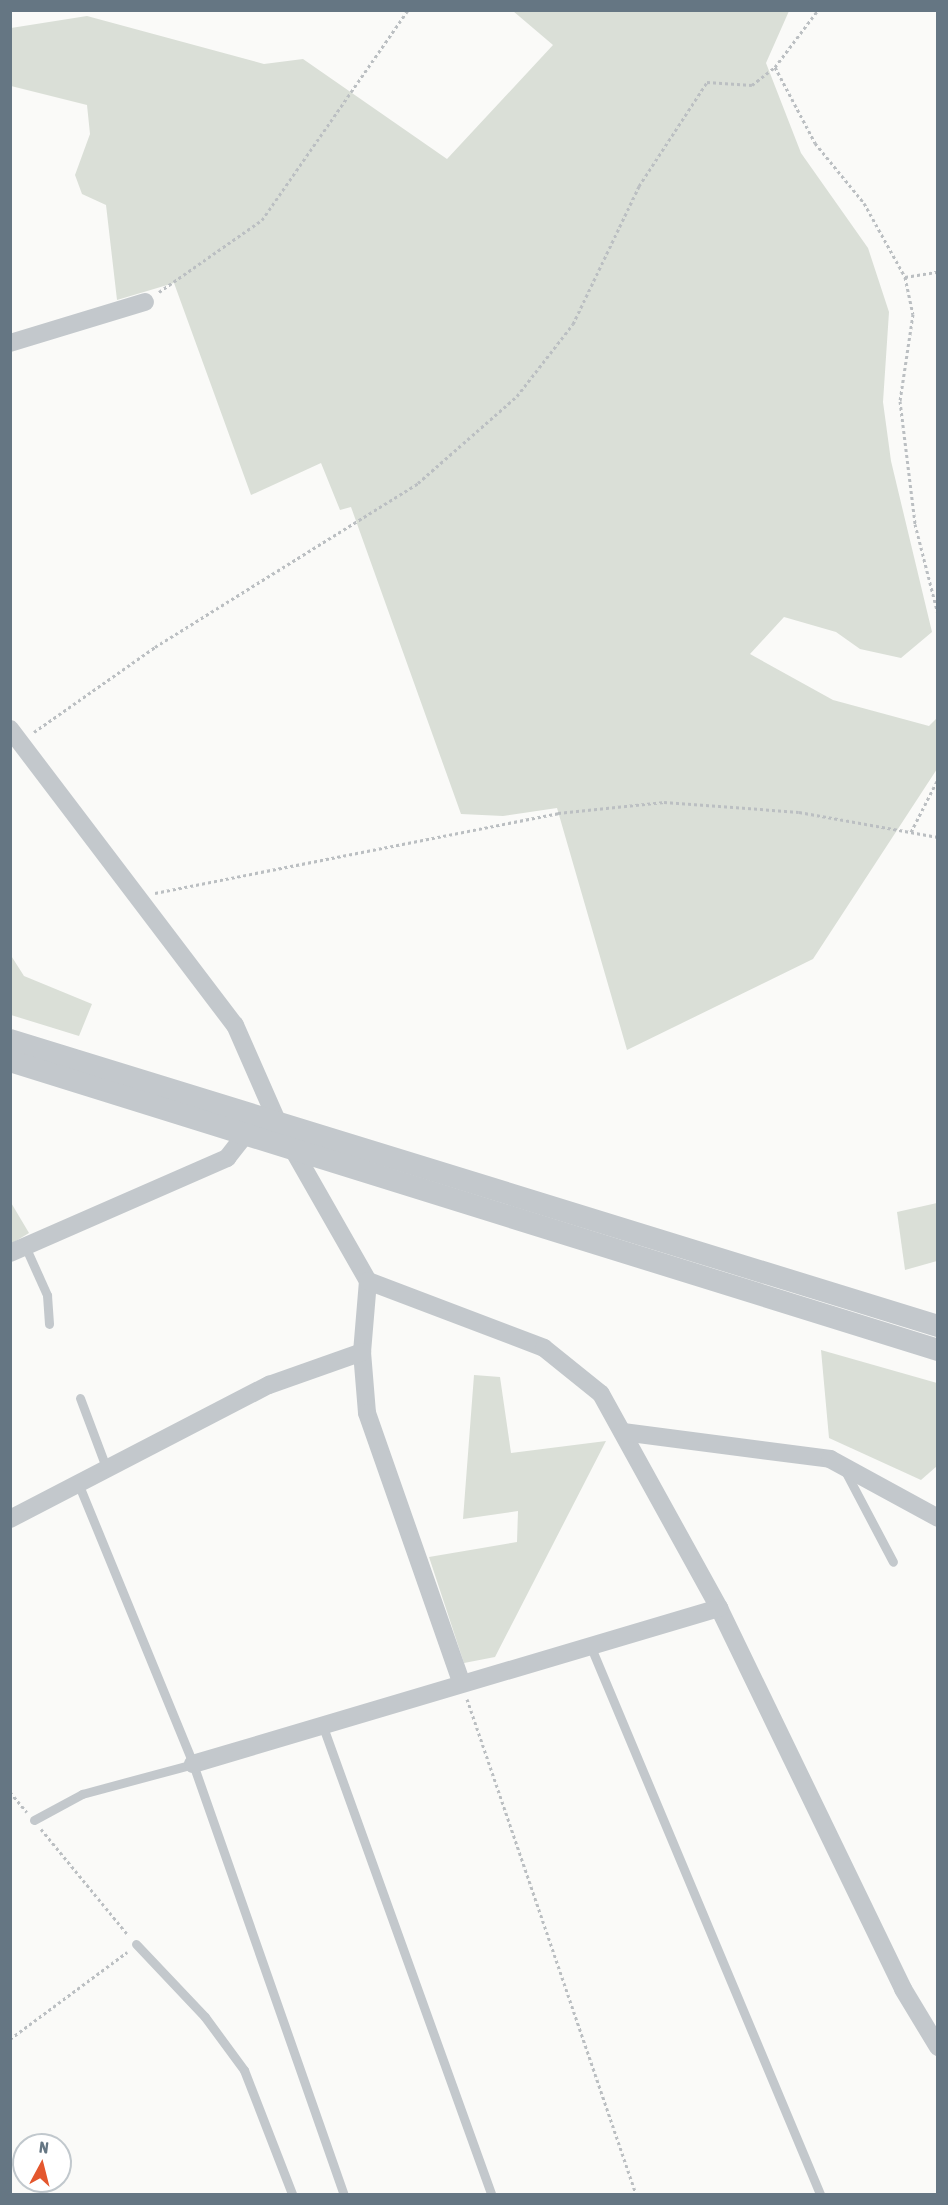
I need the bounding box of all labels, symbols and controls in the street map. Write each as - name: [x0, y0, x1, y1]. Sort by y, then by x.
- north arrow: [12, 2133, 72, 2193]
- text: N: [38, 2138, 50, 2157]

